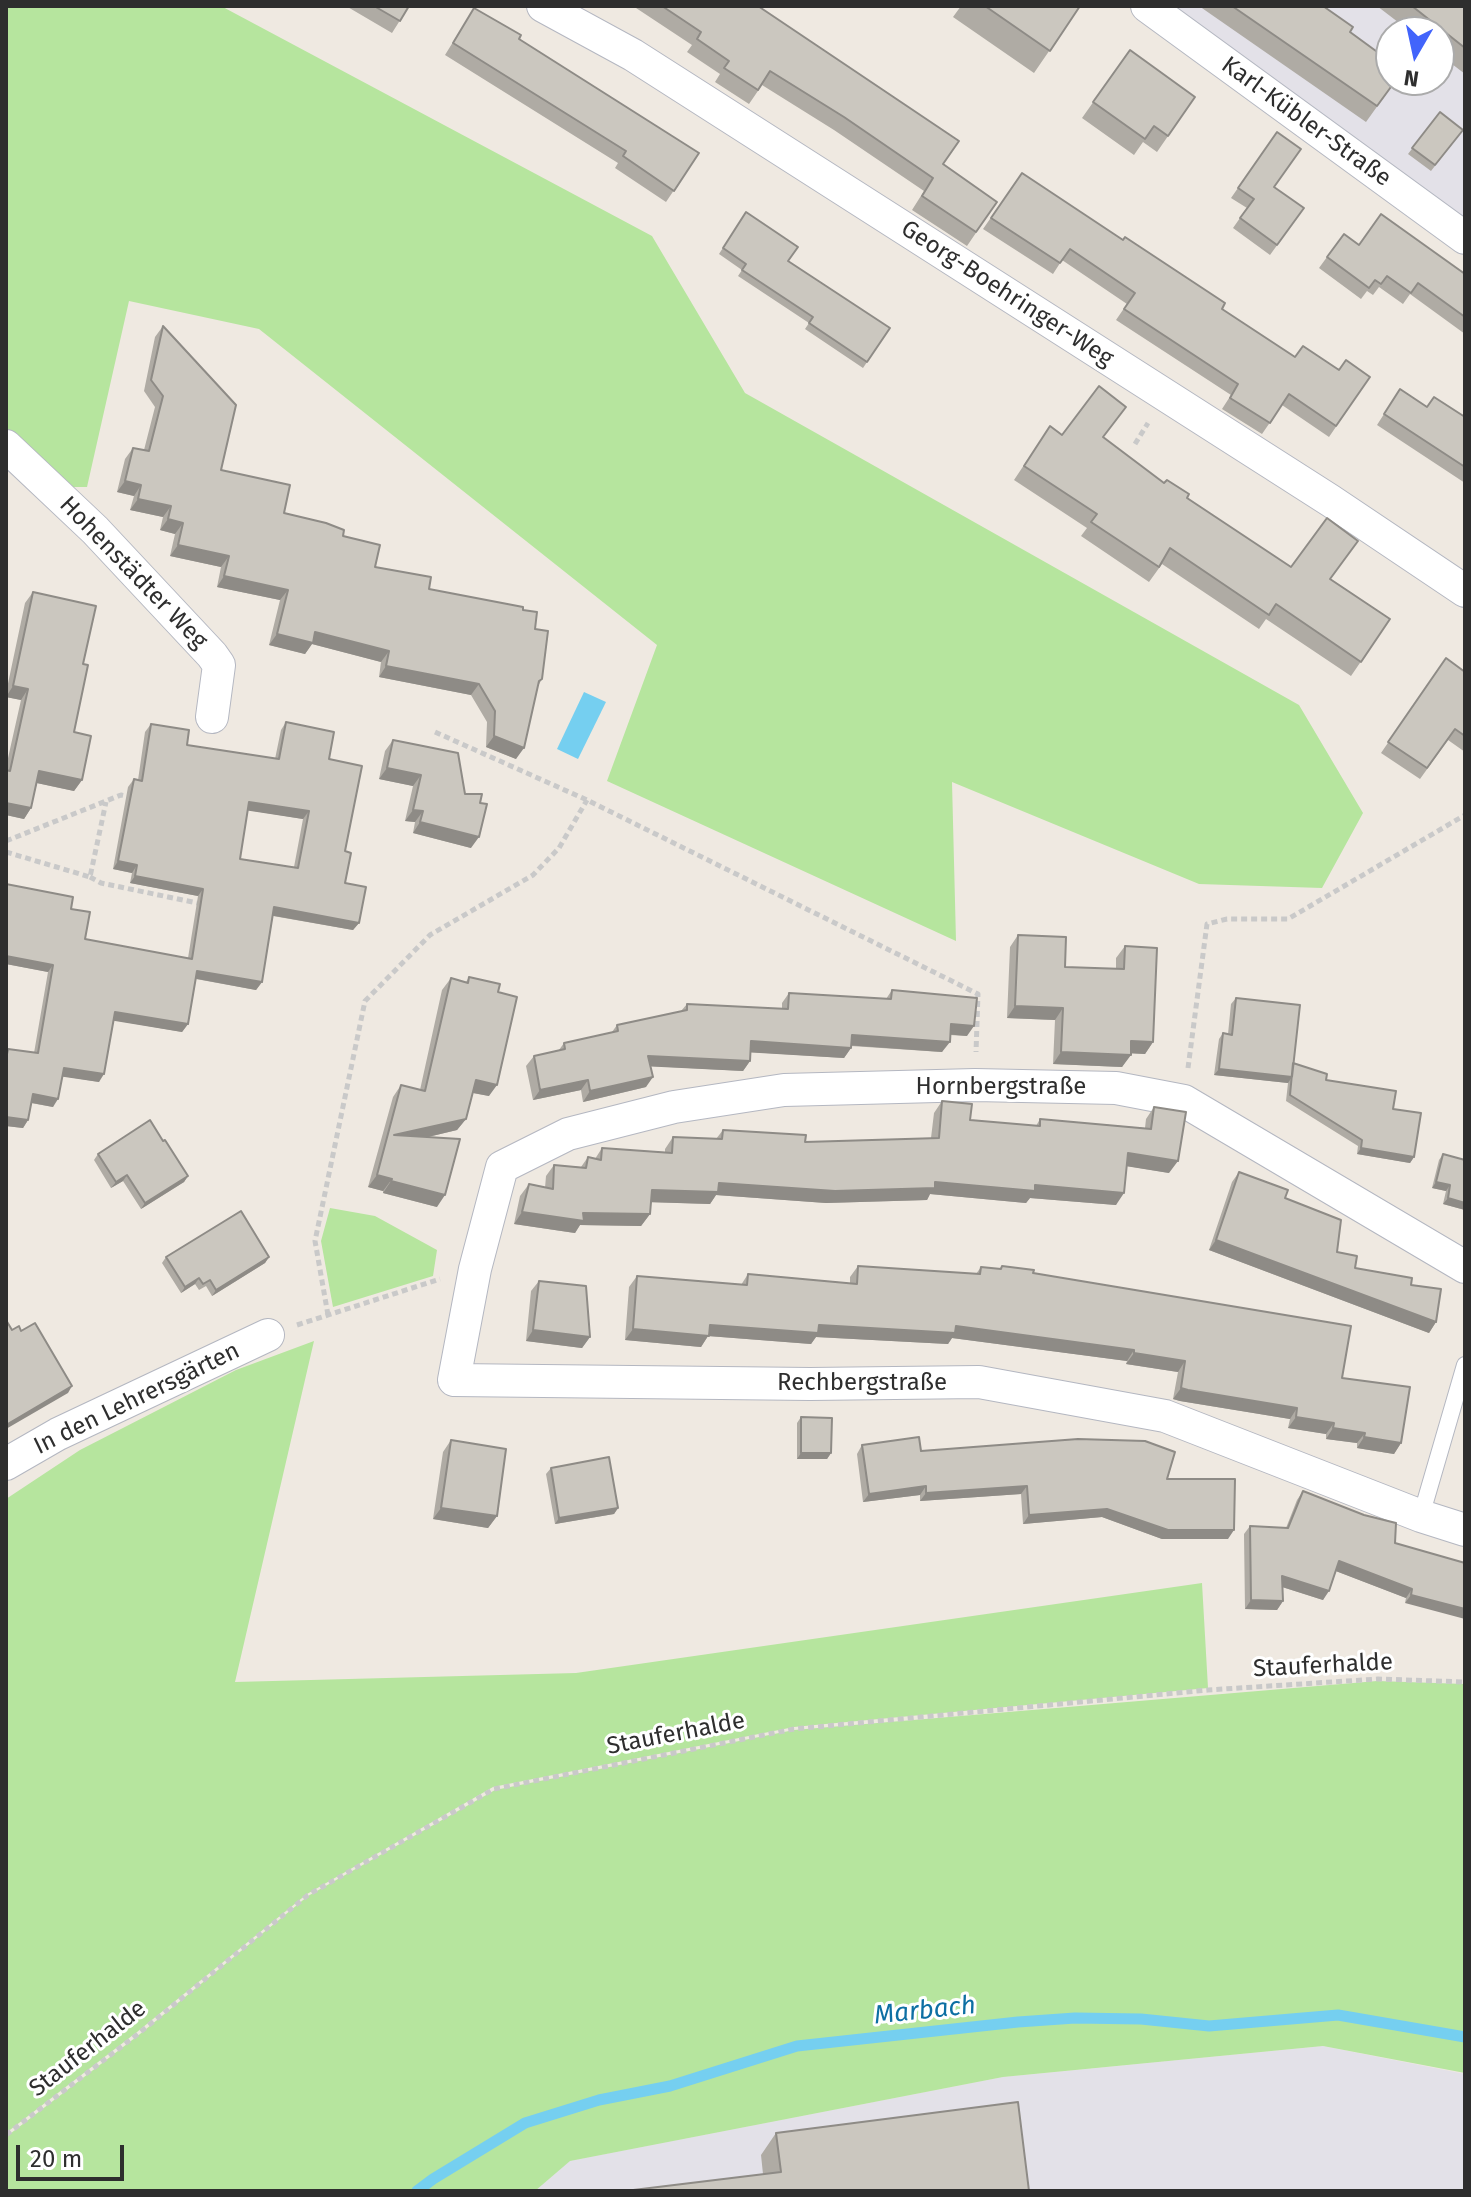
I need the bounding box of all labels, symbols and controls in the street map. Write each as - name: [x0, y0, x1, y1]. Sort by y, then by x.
- north arrow: [1375, 16, 1455, 96]
- street label: Karl-Kübler-Straße: [1216, 51, 1396, 193]
- text: N: [1402, 64, 1421, 93]
- street label: Georg-Boehringer-Weg: [895, 215, 1119, 373]
- street label: Hohenstädter Weg: [53, 491, 213, 655]
- street label: Hornbergstraße: [916, 1073, 1086, 1101]
- street label: In den Lehrersgärten: [29, 1337, 245, 1461]
- street label: Rechbergstraße: [777, 1369, 947, 1397]
- street label: Stauferhalde: [1252, 1648, 1394, 1684]
- street label: Stauferhalde: [605, 1707, 747, 1761]
- water label: Marbach: [873, 1990, 977, 2032]
- street label: Stauferhalde: [24, 1995, 152, 2103]
- scale bar: [20, 2129, 128, 2179]
- text: 20 m: [30, 2145, 82, 2173]

